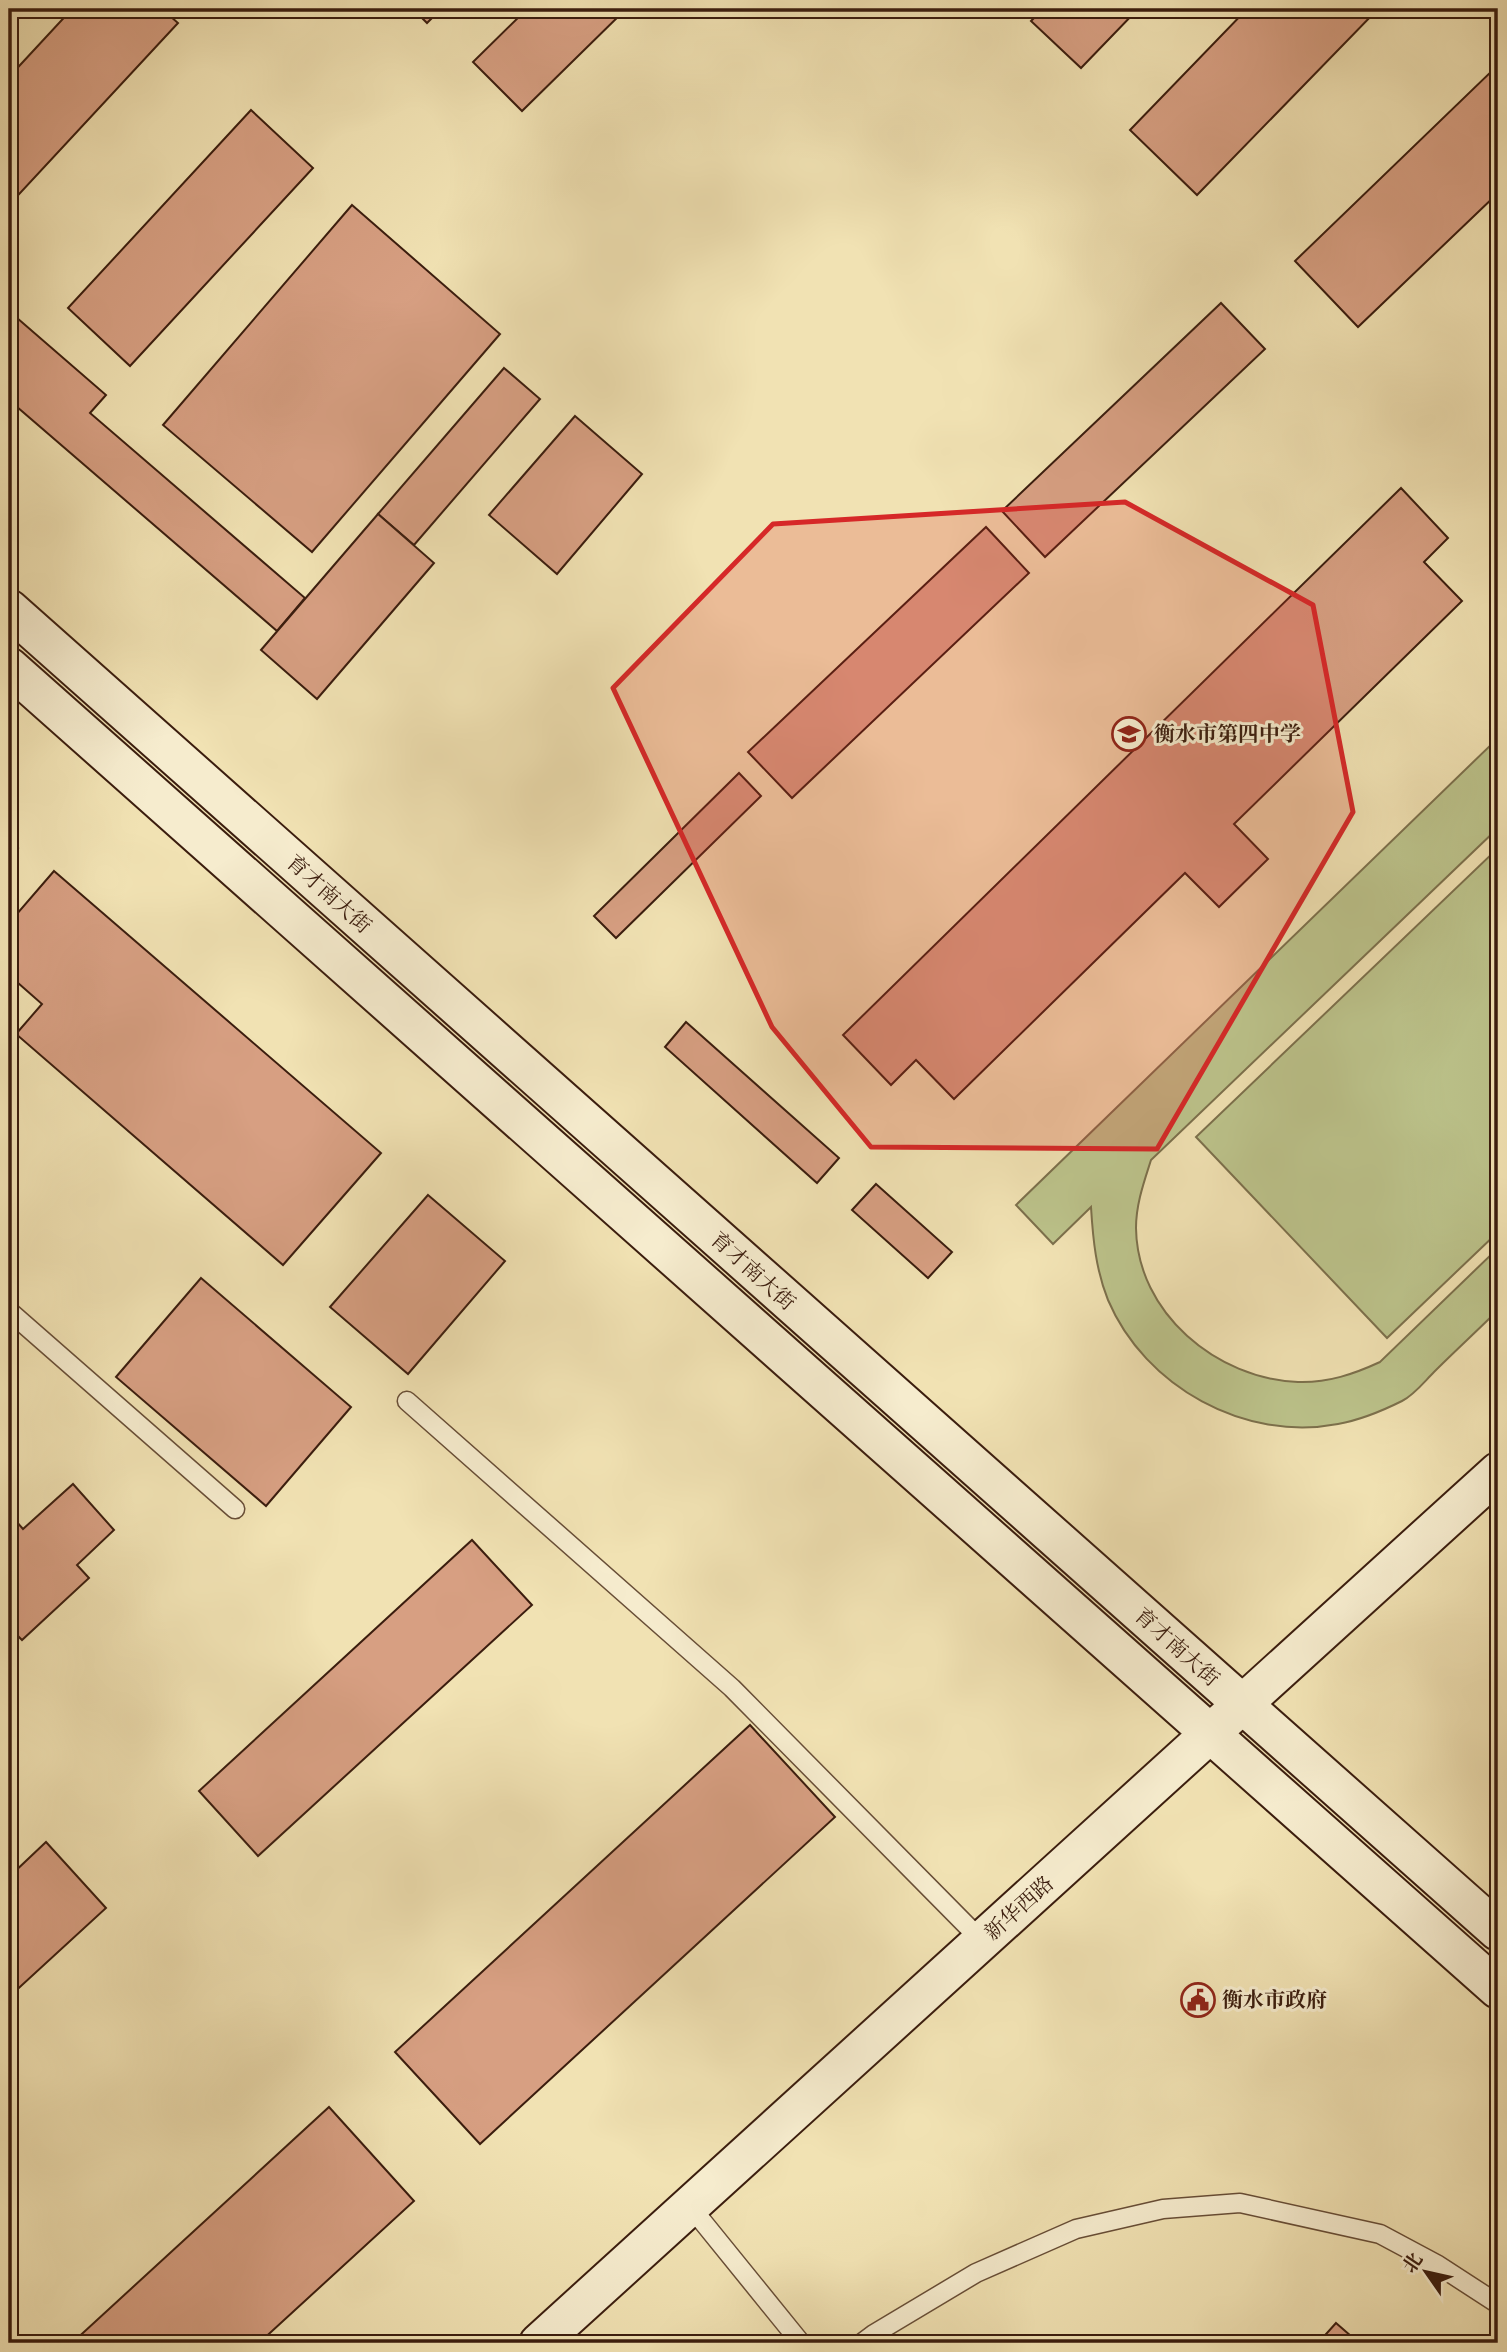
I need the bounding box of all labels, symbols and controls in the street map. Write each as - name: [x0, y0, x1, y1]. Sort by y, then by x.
- school or university icon: 衡水市第四中学: [1110, 715, 1148, 753]
- place label: 衡水市第四中学: [1154, 722, 1301, 746]
- street label: 育才南大街: [282, 850, 376, 938]
- street label: 育才南大街: [706, 1227, 800, 1315]
- street label: 育才南大街: [1130, 1603, 1224, 1691]
- street label: 新华西路: [980, 1871, 1058, 1945]
- public building icon: 衡水市政府: [1179, 1981, 1217, 2019]
- place label: 衡水市政府: [1222, 1988, 1327, 2012]
- north arrow: [1392, 2236, 1462, 2306]
- text: 北: [1398, 2249, 1427, 2277]

